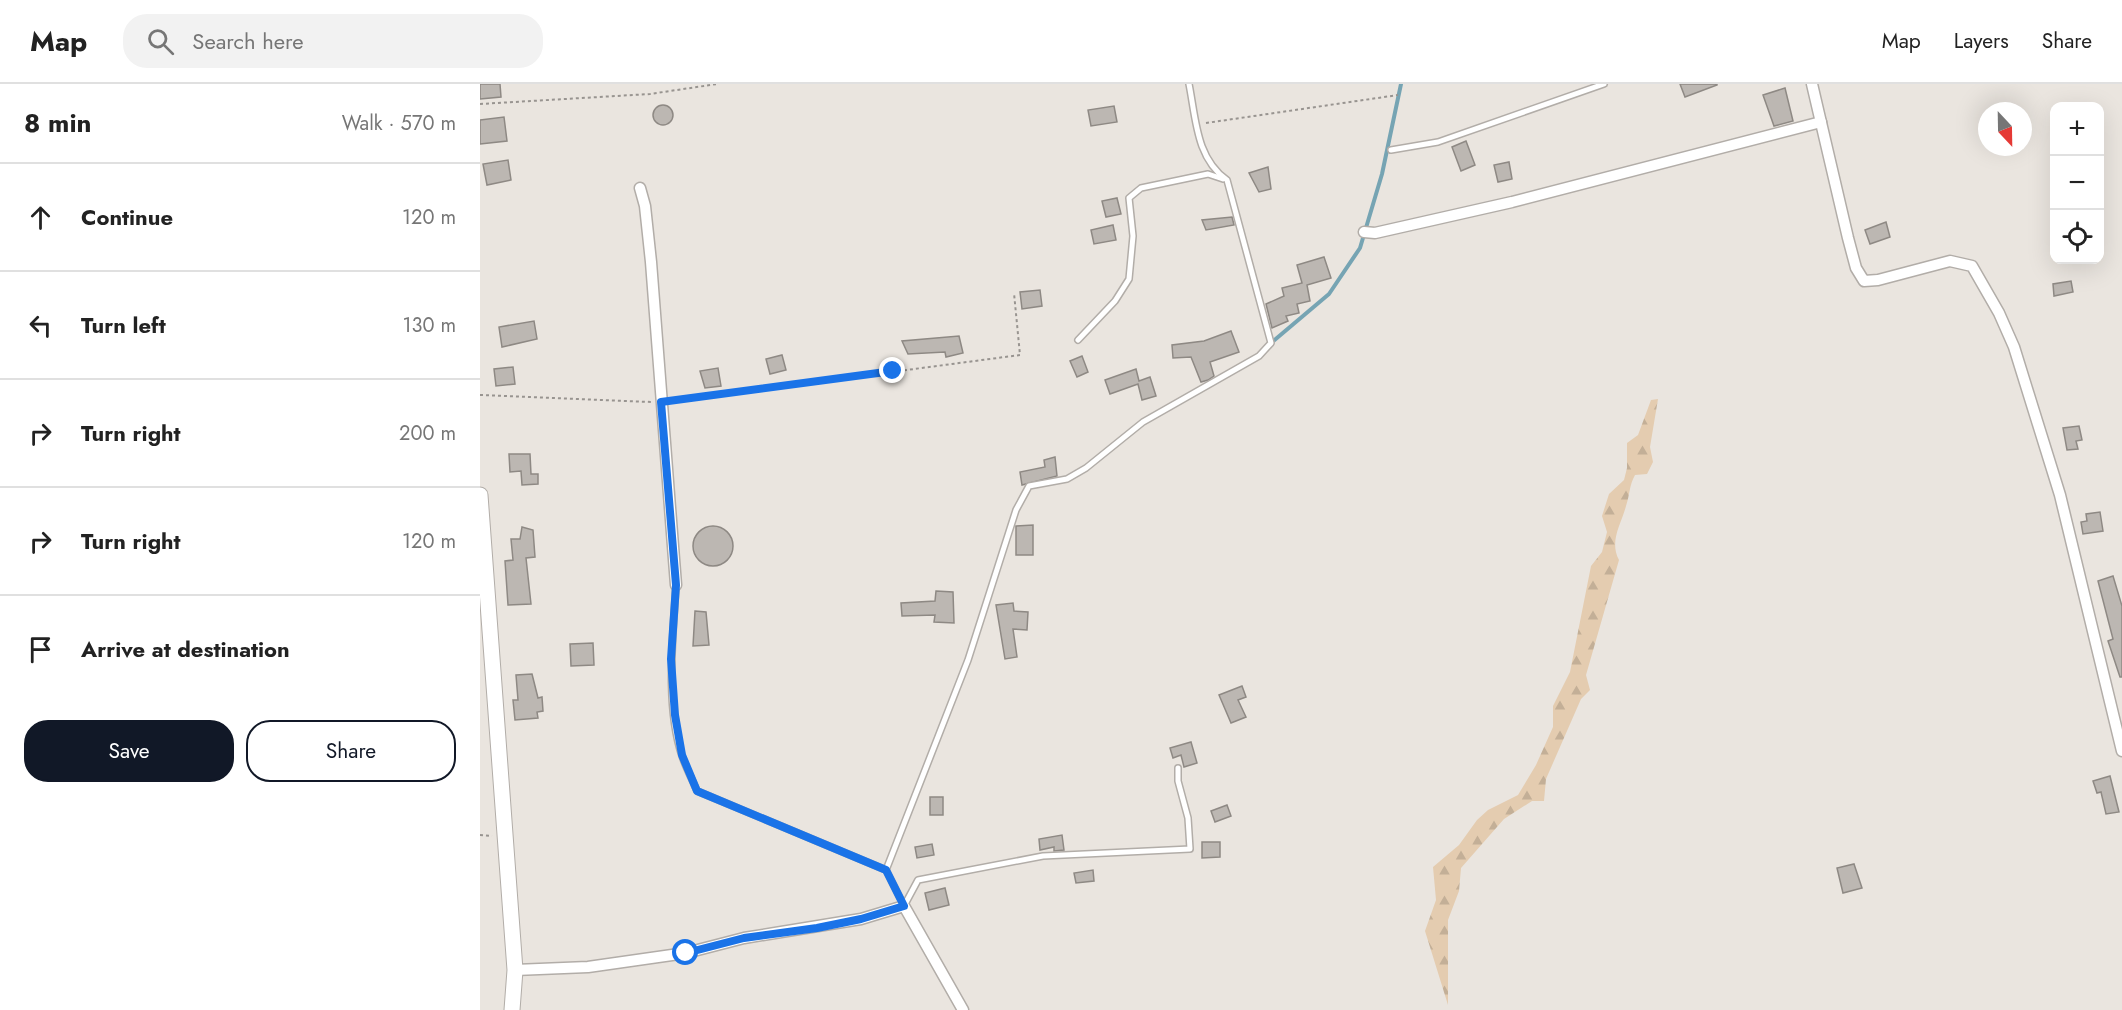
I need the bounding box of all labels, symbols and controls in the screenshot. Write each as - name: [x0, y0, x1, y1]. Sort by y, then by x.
- search box: [123, 14, 543, 68]
- text: Map: [30, 21, 87, 62]
- icon: search: [144, 25, 177, 58]
- text: Search here: [192, 25, 304, 57]
- text: Map: [1882, 26, 1921, 56]
- text: Layers: [1954, 26, 2009, 56]
- text: Share: [2042, 26, 2092, 56]
- north arrow: [1978, 102, 2032, 156]
- map controls: [2050, 102, 2104, 264]
- button: +: [2050, 102, 2104, 156]
- text: 8 min: [24, 104, 92, 142]
- text: Walk · 570 m: [342, 109, 456, 138]
- button: −: [2050, 156, 2104, 210]
- icon: ahead: [24, 201, 57, 234]
- text: Continue: [81, 201, 173, 233]
- text: 120 m: [402, 203, 456, 232]
- button: locate: [2050, 210, 2104, 264]
- icon: left: [24, 309, 57, 342]
- text: Turn left: [81, 309, 166, 341]
- text: 130 m: [402, 311, 456, 340]
- route end: [879, 357, 905, 383]
- icon: right: [24, 417, 57, 450]
- text: Turn right: [81, 417, 181, 449]
- text: 200 m: [399, 419, 456, 448]
- icon: right: [24, 525, 57, 558]
- text: Turn right: [81, 525, 181, 557]
- text: 120 m: [402, 527, 456, 556]
- icon: arrive: [24, 633, 57, 666]
- text: Arrive at destination: [81, 633, 290, 665]
- button: Save: [24, 720, 234, 782]
- button: Share: [246, 720, 456, 782]
- route start: [672, 939, 698, 965]

